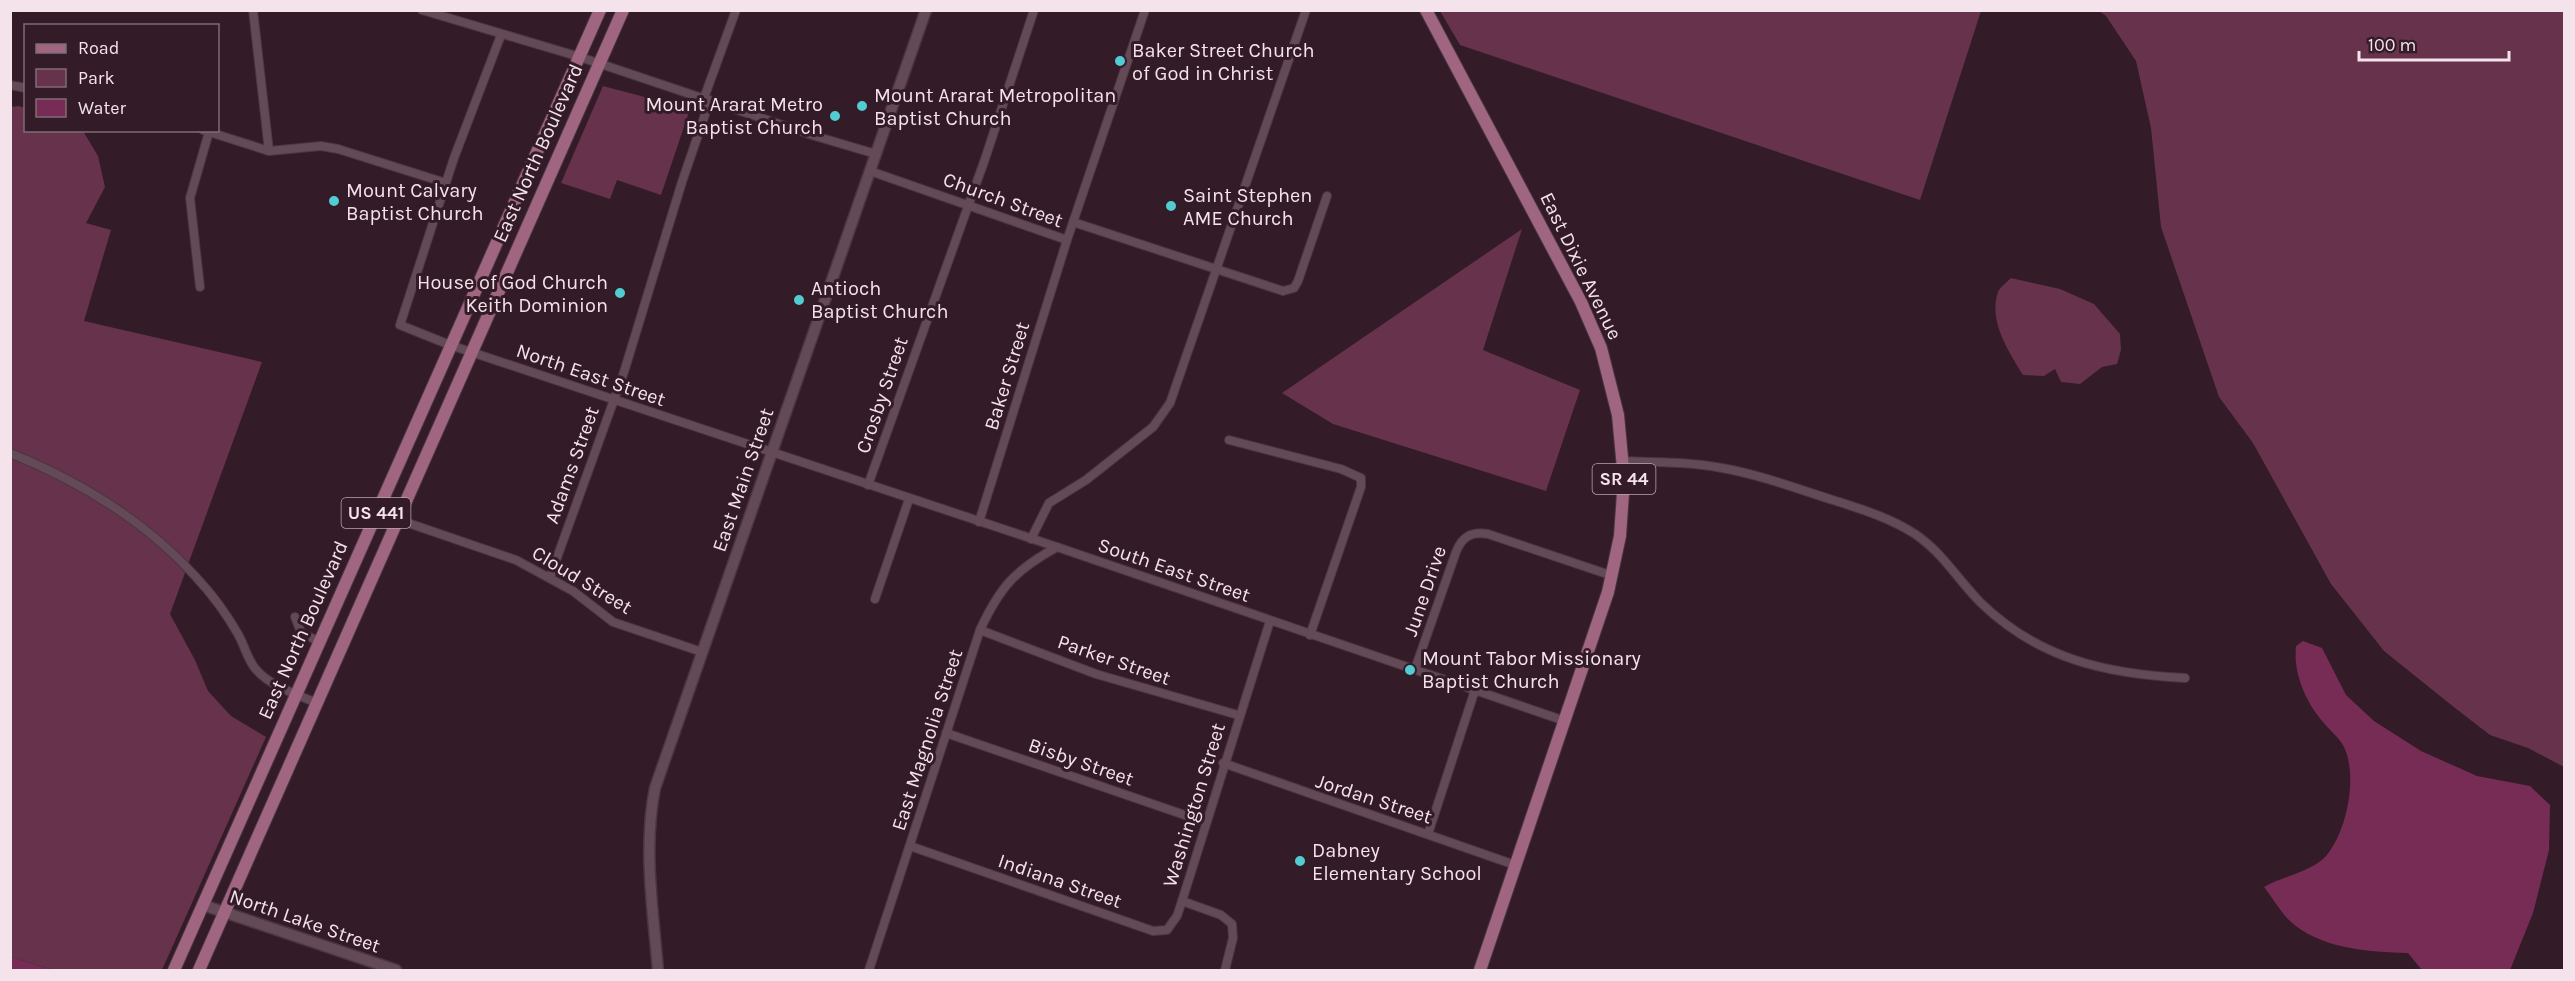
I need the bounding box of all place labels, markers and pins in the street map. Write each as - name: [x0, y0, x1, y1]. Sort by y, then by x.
- place label: Baker Street Church of God in Christ: [1132, 39, 1315, 85]
- marker: Baker Street Church of God in Christ: [1113, 54, 1127, 68]
- place label: Mount Ararat Metropolitan Baptist Church: [874, 84, 1116, 130]
- place label: Mount Ararat Metro Baptist Church: [646, 93, 823, 139]
- marker: Mount Ararat Metropolitan Baptist Church: [855, 99, 869, 113]
- marker: Mount Ararat Metro Baptist Church: [828, 109, 842, 123]
- place label: Mount Calvary Baptist Church: [346, 179, 483, 225]
- place label: Saint Stephen AME Church: [1183, 184, 1312, 230]
- marker: Mount Calvary Baptist Church: [327, 194, 341, 208]
- marker: Saint Stephen AME Church: [1164, 199, 1178, 213]
- place label: House of God Church Keith Dominion: [417, 271, 608, 317]
- place label: Antioch Baptist Church: [811, 277, 948, 323]
- marker: House of God Church Keith Dominion: [613, 286, 627, 300]
- marker: Antioch Baptist Church: [792, 293, 806, 307]
- place label: Mount Tabor Missionary Baptist Church: [1422, 647, 1641, 693]
- marker: Mount Tabor Missionary Baptist Church: [1403, 663, 1417, 677]
- place label: Dabney Elementary School: [1312, 839, 1482, 885]
- marker: Dabney Elementary School: [1293, 854, 1307, 868]

